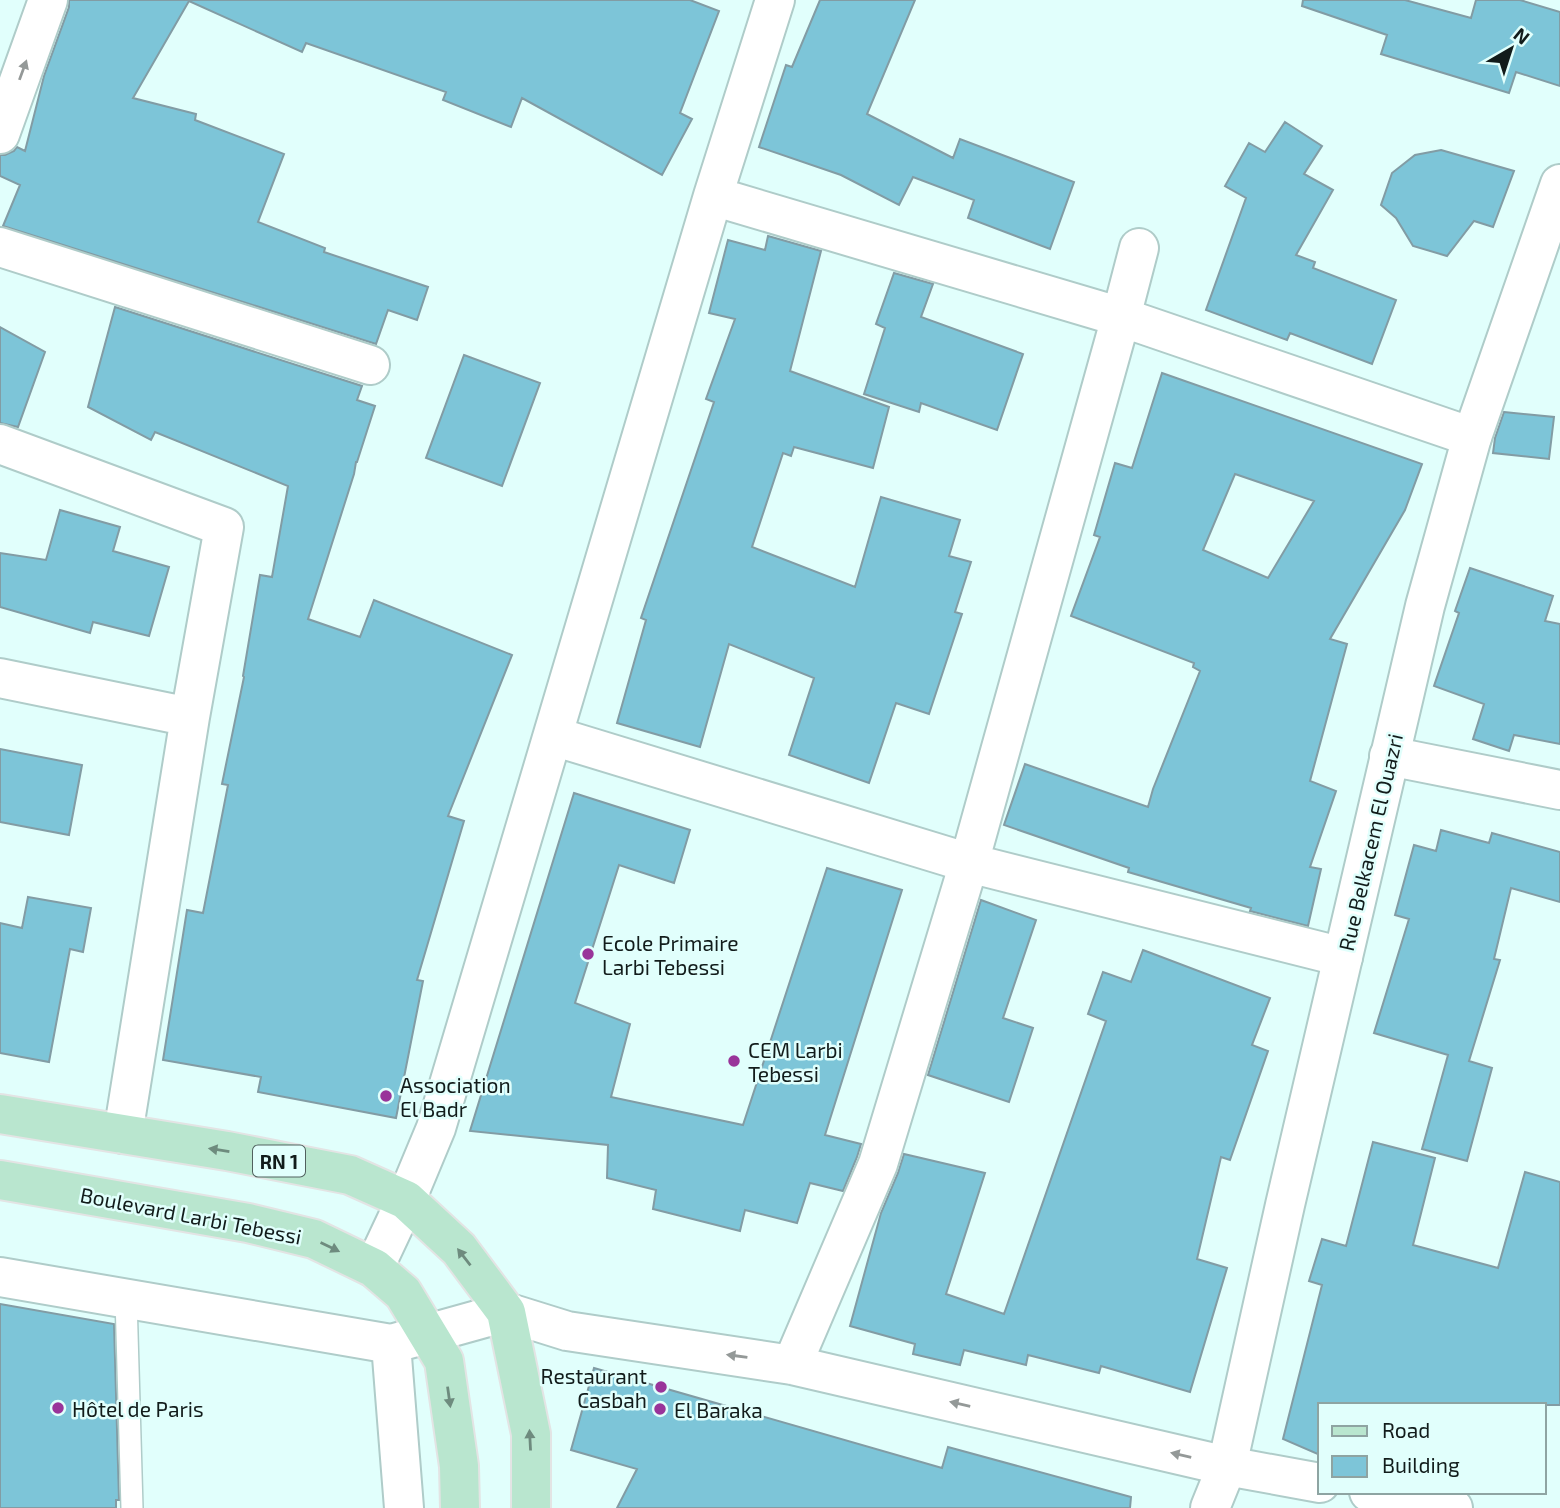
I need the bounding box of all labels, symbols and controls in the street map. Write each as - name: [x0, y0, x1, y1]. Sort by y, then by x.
- north arrow: [1476, 14, 1546, 84]
- text: N: [1509, 22, 1535, 49]
- one-way arrow: [18, 60, 29, 81]
- street label: Rue Belkacem El Ouazri: [1333, 731, 1407, 953]
- place label: Ecole Primaire Larbi Tebessi: [602, 930, 739, 979]
- marker: Ecole Primaire Larbi Tebessi: [580, 946, 596, 962]
- place label: CEM Larbi Tebessi: [748, 1037, 843, 1086]
- marker: CEM Larbi Tebessi: [726, 1053, 742, 1069]
- place label: Association El Badr: [400, 1072, 511, 1121]
- marker: Association El Badr: [378, 1088, 394, 1104]
- one-way arrow: [208, 1144, 230, 1155]
- road number: RN 1: [253, 1146, 305, 1176]
- street label: Boulevard Larbi Tebessi: [78, 1181, 304, 1249]
- one-way arrow: [320, 1241, 340, 1253]
- one-way arrow: [458, 1248, 472, 1266]
- one-way arrow: [726, 1351, 748, 1362]
- place label: Restaurant Casbah: [541, 1363, 647, 1412]
- marker: Restaurant Casbah: [653, 1379, 669, 1395]
- one-way arrow: [444, 1386, 455, 1408]
- place label: Hôtel de Paris: [72, 1396, 204, 1421]
- place label: El Baraka: [674, 1397, 763, 1422]
- one-way arrow: [949, 1398, 971, 1409]
- marker: Hôtel de Paris: [50, 1400, 66, 1416]
- marker: El Baraka: [652, 1401, 668, 1417]
- legend: [1318, 1403, 1546, 1494]
- text: Road: [1382, 1417, 1430, 1442]
- one-way arrow: [525, 1429, 536, 1451]
- one-way arrow: [1170, 1449, 1192, 1460]
- text: Building: [1382, 1452, 1460, 1477]

